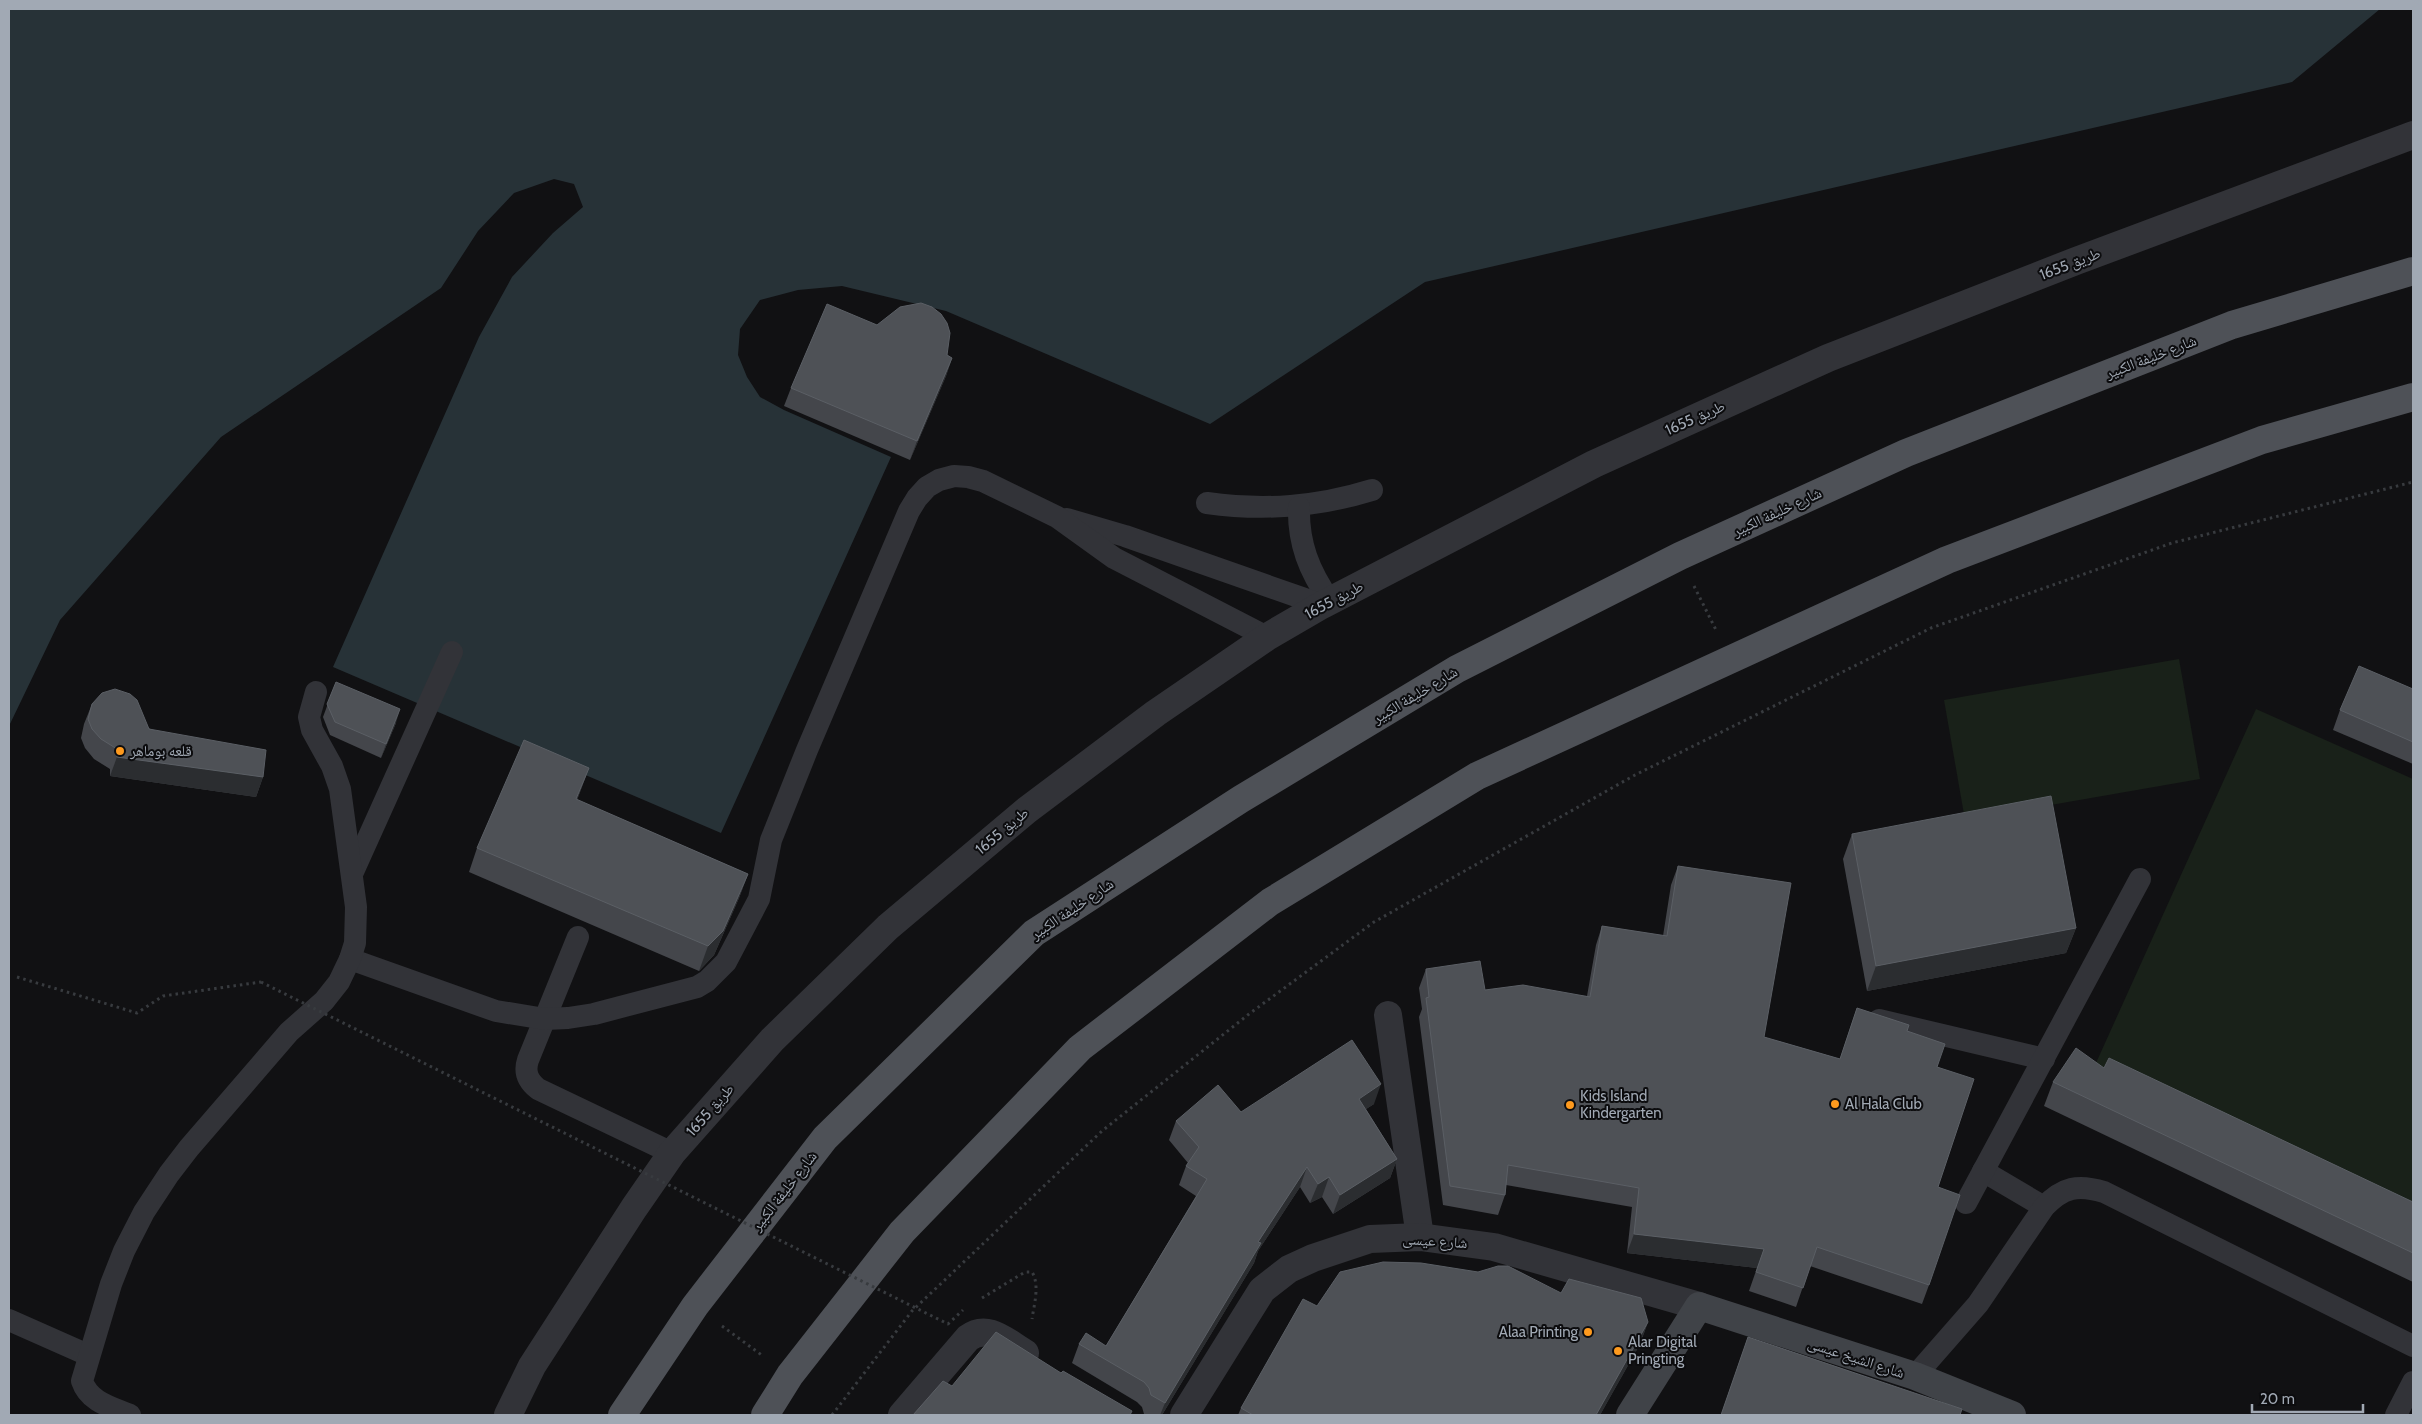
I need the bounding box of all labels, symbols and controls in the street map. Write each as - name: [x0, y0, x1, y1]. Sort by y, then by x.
- street label: طريق 1655: [2037, 244, 2103, 285]
- street label: شارع خليفة الكبير: [2102, 331, 2199, 384]
- street label: طريق 1655: [1662, 397, 1728, 440]
- street label: شارع خليفة الكبير: [1729, 484, 1825, 542]
- street label: طريق 1655: [1302, 577, 1367, 624]
- street label: شارع خليفة الكبير: [1368, 663, 1461, 729]
- place label: قلعه بوماهر: [129, 742, 192, 760]
- marker: قلعه بوماهر: [114, 745, 126, 757]
- street label: طريق 1655: [972, 804, 1033, 859]
- street label: شارع خليفة الكبير: [1026, 875, 1117, 945]
- street label: طريق 1655: [682, 1080, 739, 1141]
- place label: Kids Island Kindergarten: [1580, 1087, 1662, 1122]
- place label: Al Hala Club: [1845, 1095, 1922, 1113]
- marker: Al Hala Club: [1829, 1098, 1841, 1110]
- marker: Kids Island Kindergarten: [1564, 1099, 1576, 1111]
- street label: شارع خليفة الكبير: [747, 1148, 821, 1236]
- street label: شارع عيسى: [1402, 1230, 1468, 1253]
- place label: Alaa Printing: [1499, 1323, 1579, 1341]
- marker: Alaa Printing: [1582, 1326, 1594, 1338]
- place label: Alar Digital Pringting: [1628, 1333, 1697, 1368]
- street label: شارع الشيخ عيسى: [1805, 1334, 1907, 1383]
- marker: Alar Digital Pringting: [1612, 1345, 1624, 1357]
- scale bar: [2252, 1382, 2363, 1414]
- text: 20 m: [2260, 1390, 2295, 1408]

